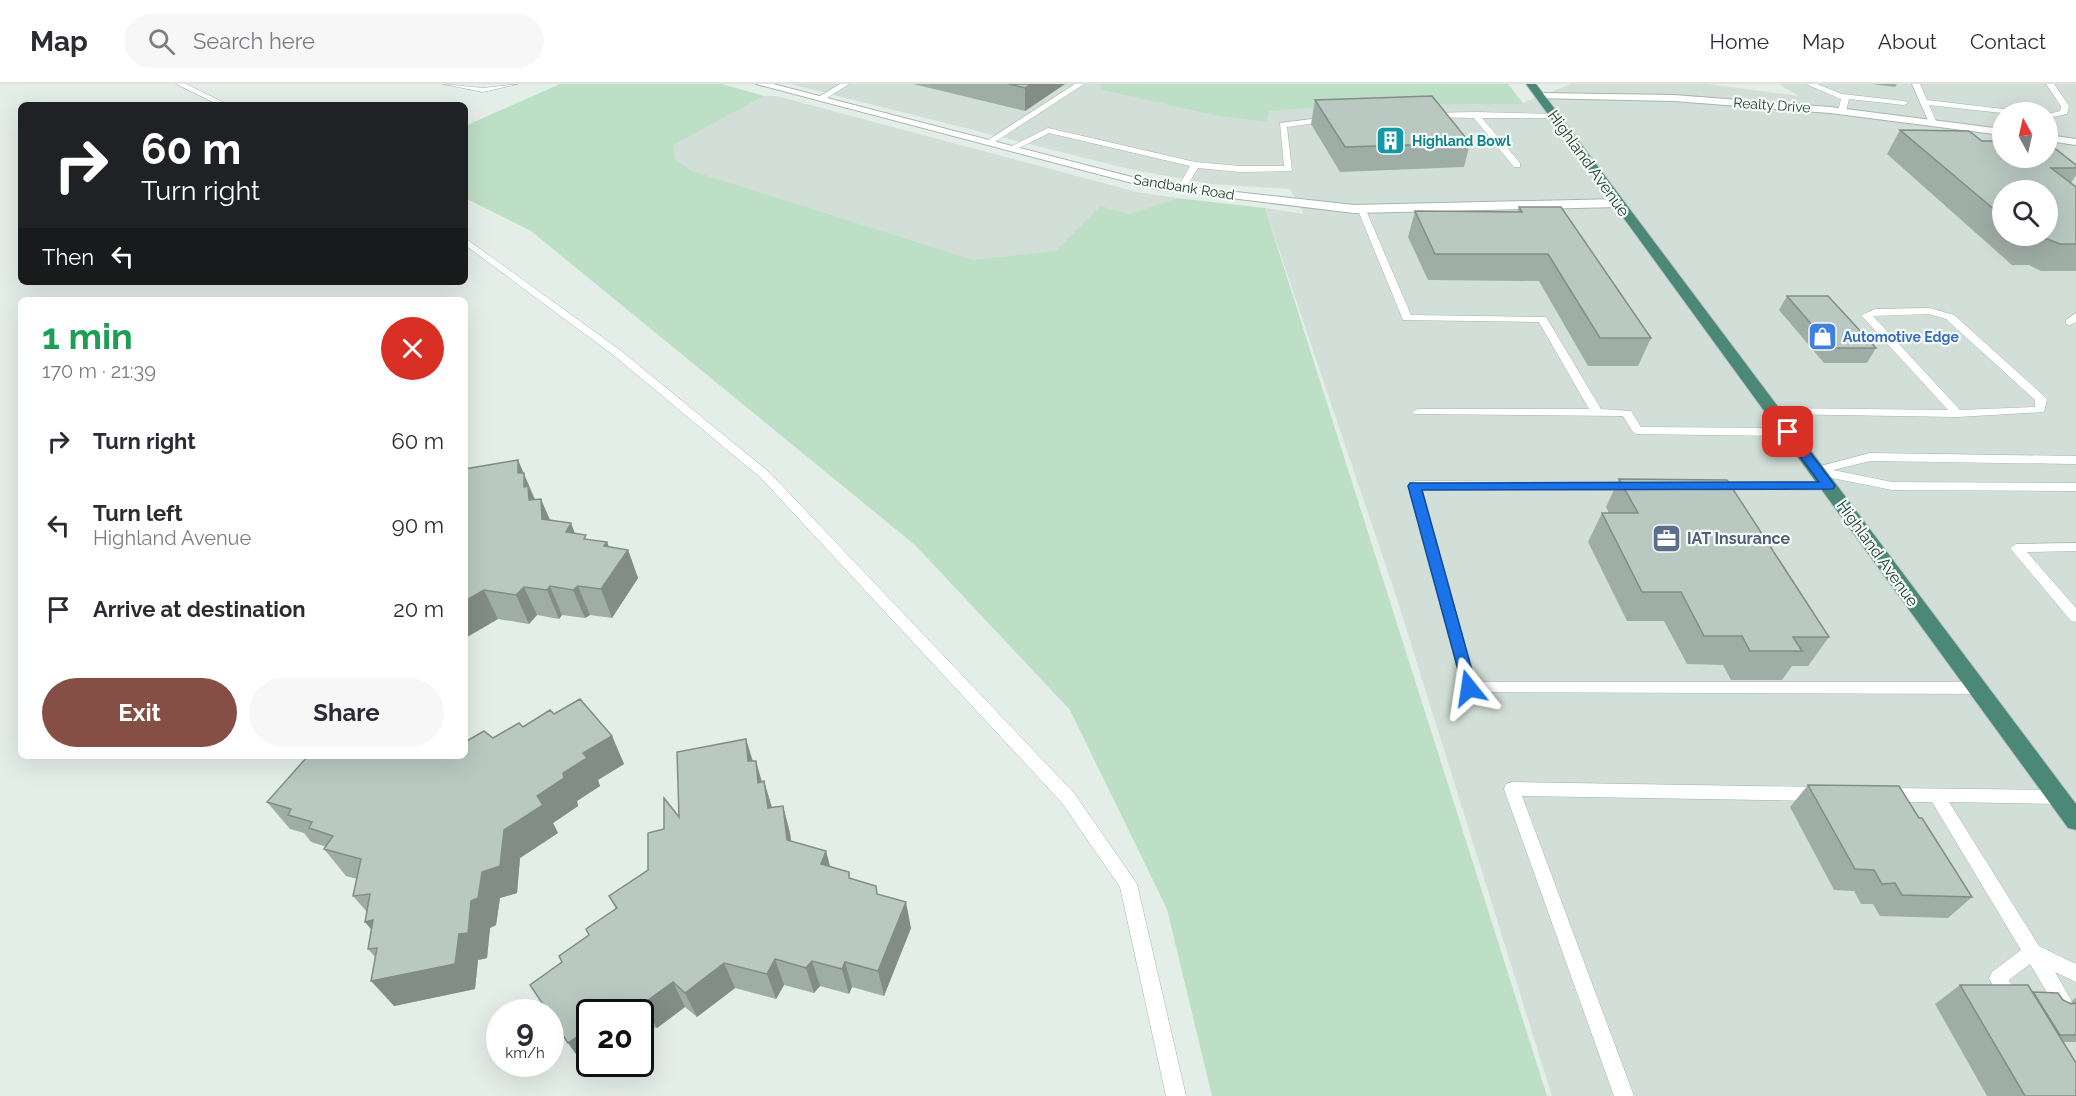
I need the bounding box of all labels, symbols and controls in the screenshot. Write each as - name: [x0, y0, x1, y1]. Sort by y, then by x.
- search box: [124, 14, 544, 68]
- text: Map: [30, 25, 88, 58]
- icon: search: [145, 25, 178, 58]
- text: Search here: [193, 28, 315, 54]
- text: Home: [1710, 29, 1769, 54]
- text: Map: [1802, 29, 1845, 54]
- text: About: [1878, 29, 1937, 54]
- text: Contact: [1970, 29, 2046, 54]
- street label: Realty Drive: [1733, 94, 1811, 116]
- north arrow: [1992, 102, 2058, 168]
- map controls: [1992, 102, 2058, 246]
- street label: Highland Avenue: [1544, 107, 1633, 220]
- text: 60 m: [141, 125, 241, 174]
- building icon: Highland Bowl: [1375, 125, 1407, 157]
- icon: right: [42, 126, 120, 204]
- place label: Highland Bowl: [1412, 133, 1511, 149]
- street label: Sandbank Road: [1132, 171, 1236, 203]
- text: Turn right: [141, 175, 260, 206]
- button: search: [1992, 180, 2058, 246]
- icon: left: [106, 240, 139, 273]
- text: Then: [42, 244, 94, 270]
- text: 1 min: [42, 315, 133, 357]
- button: close: [381, 317, 444, 380]
- shop icon: Automotive Edge: [1806, 321, 1838, 353]
- place label: Automotive Edge: [1843, 329, 1959, 345]
- text: 170 m · 21:39: [42, 359, 156, 383]
- pin: [1762, 406, 1813, 457]
- icon: arrive: [1771, 415, 1804, 448]
- icon: right: [42, 425, 75, 458]
- text: Turn right: [93, 428, 196, 454]
- text: 60 m: [391, 428, 444, 454]
- street label: Highland Avenue: [1833, 497, 1922, 610]
- text: Turn left: [93, 500, 183, 526]
- icon: left: [42, 509, 75, 542]
- text: 90 m: [392, 512, 444, 538]
- office icon: IAT Insurance: [1650, 522, 1682, 554]
- text: Highland Avenue: [93, 526, 251, 550]
- place label: IAT Insurance: [1687, 529, 1791, 548]
- icon: arrive: [42, 593, 75, 626]
- text: Arrive at destination: [93, 596, 306, 622]
- text: 20 m: [393, 596, 444, 622]
- position arrow: [1437, 656, 1501, 720]
- button: Exit: [42, 678, 237, 747]
- button: Share: [249, 678, 444, 747]
- speed limit sign: 20: [576, 999, 654, 1077]
- text: 9: [516, 1013, 534, 1048]
- text: km/h: [505, 1044, 545, 1062]

